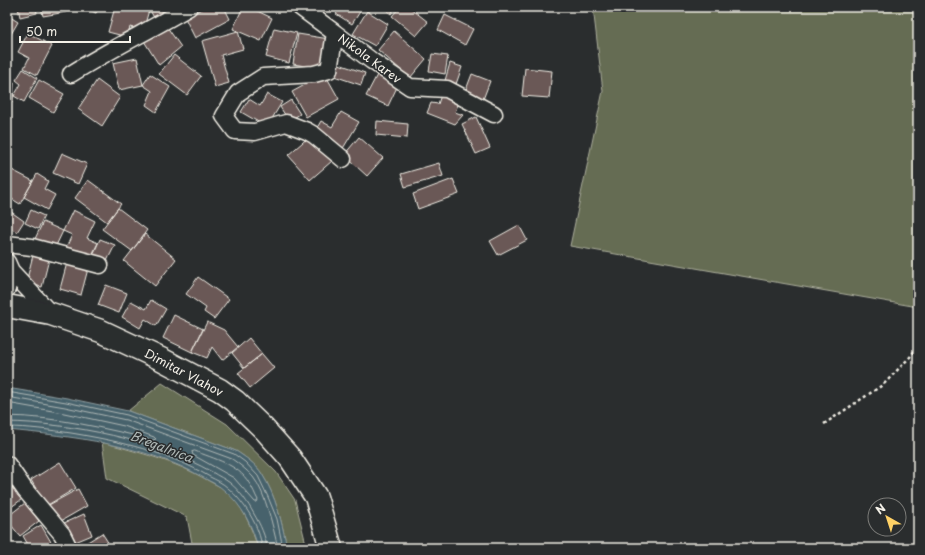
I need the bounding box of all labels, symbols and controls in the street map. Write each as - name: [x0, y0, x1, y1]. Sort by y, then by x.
- scale bar: [20, 18, 130, 44]
- text: 50 m: [26, 22, 57, 40]
- street label: Nikola Karev: [335, 29, 406, 88]
- street label: Dimitar Vlahov: [141, 344, 227, 400]
- water label: Bregalnica: [128, 425, 197, 467]
- north arrow: [867, 497, 907, 537]
- text: N: [872, 499, 889, 518]

